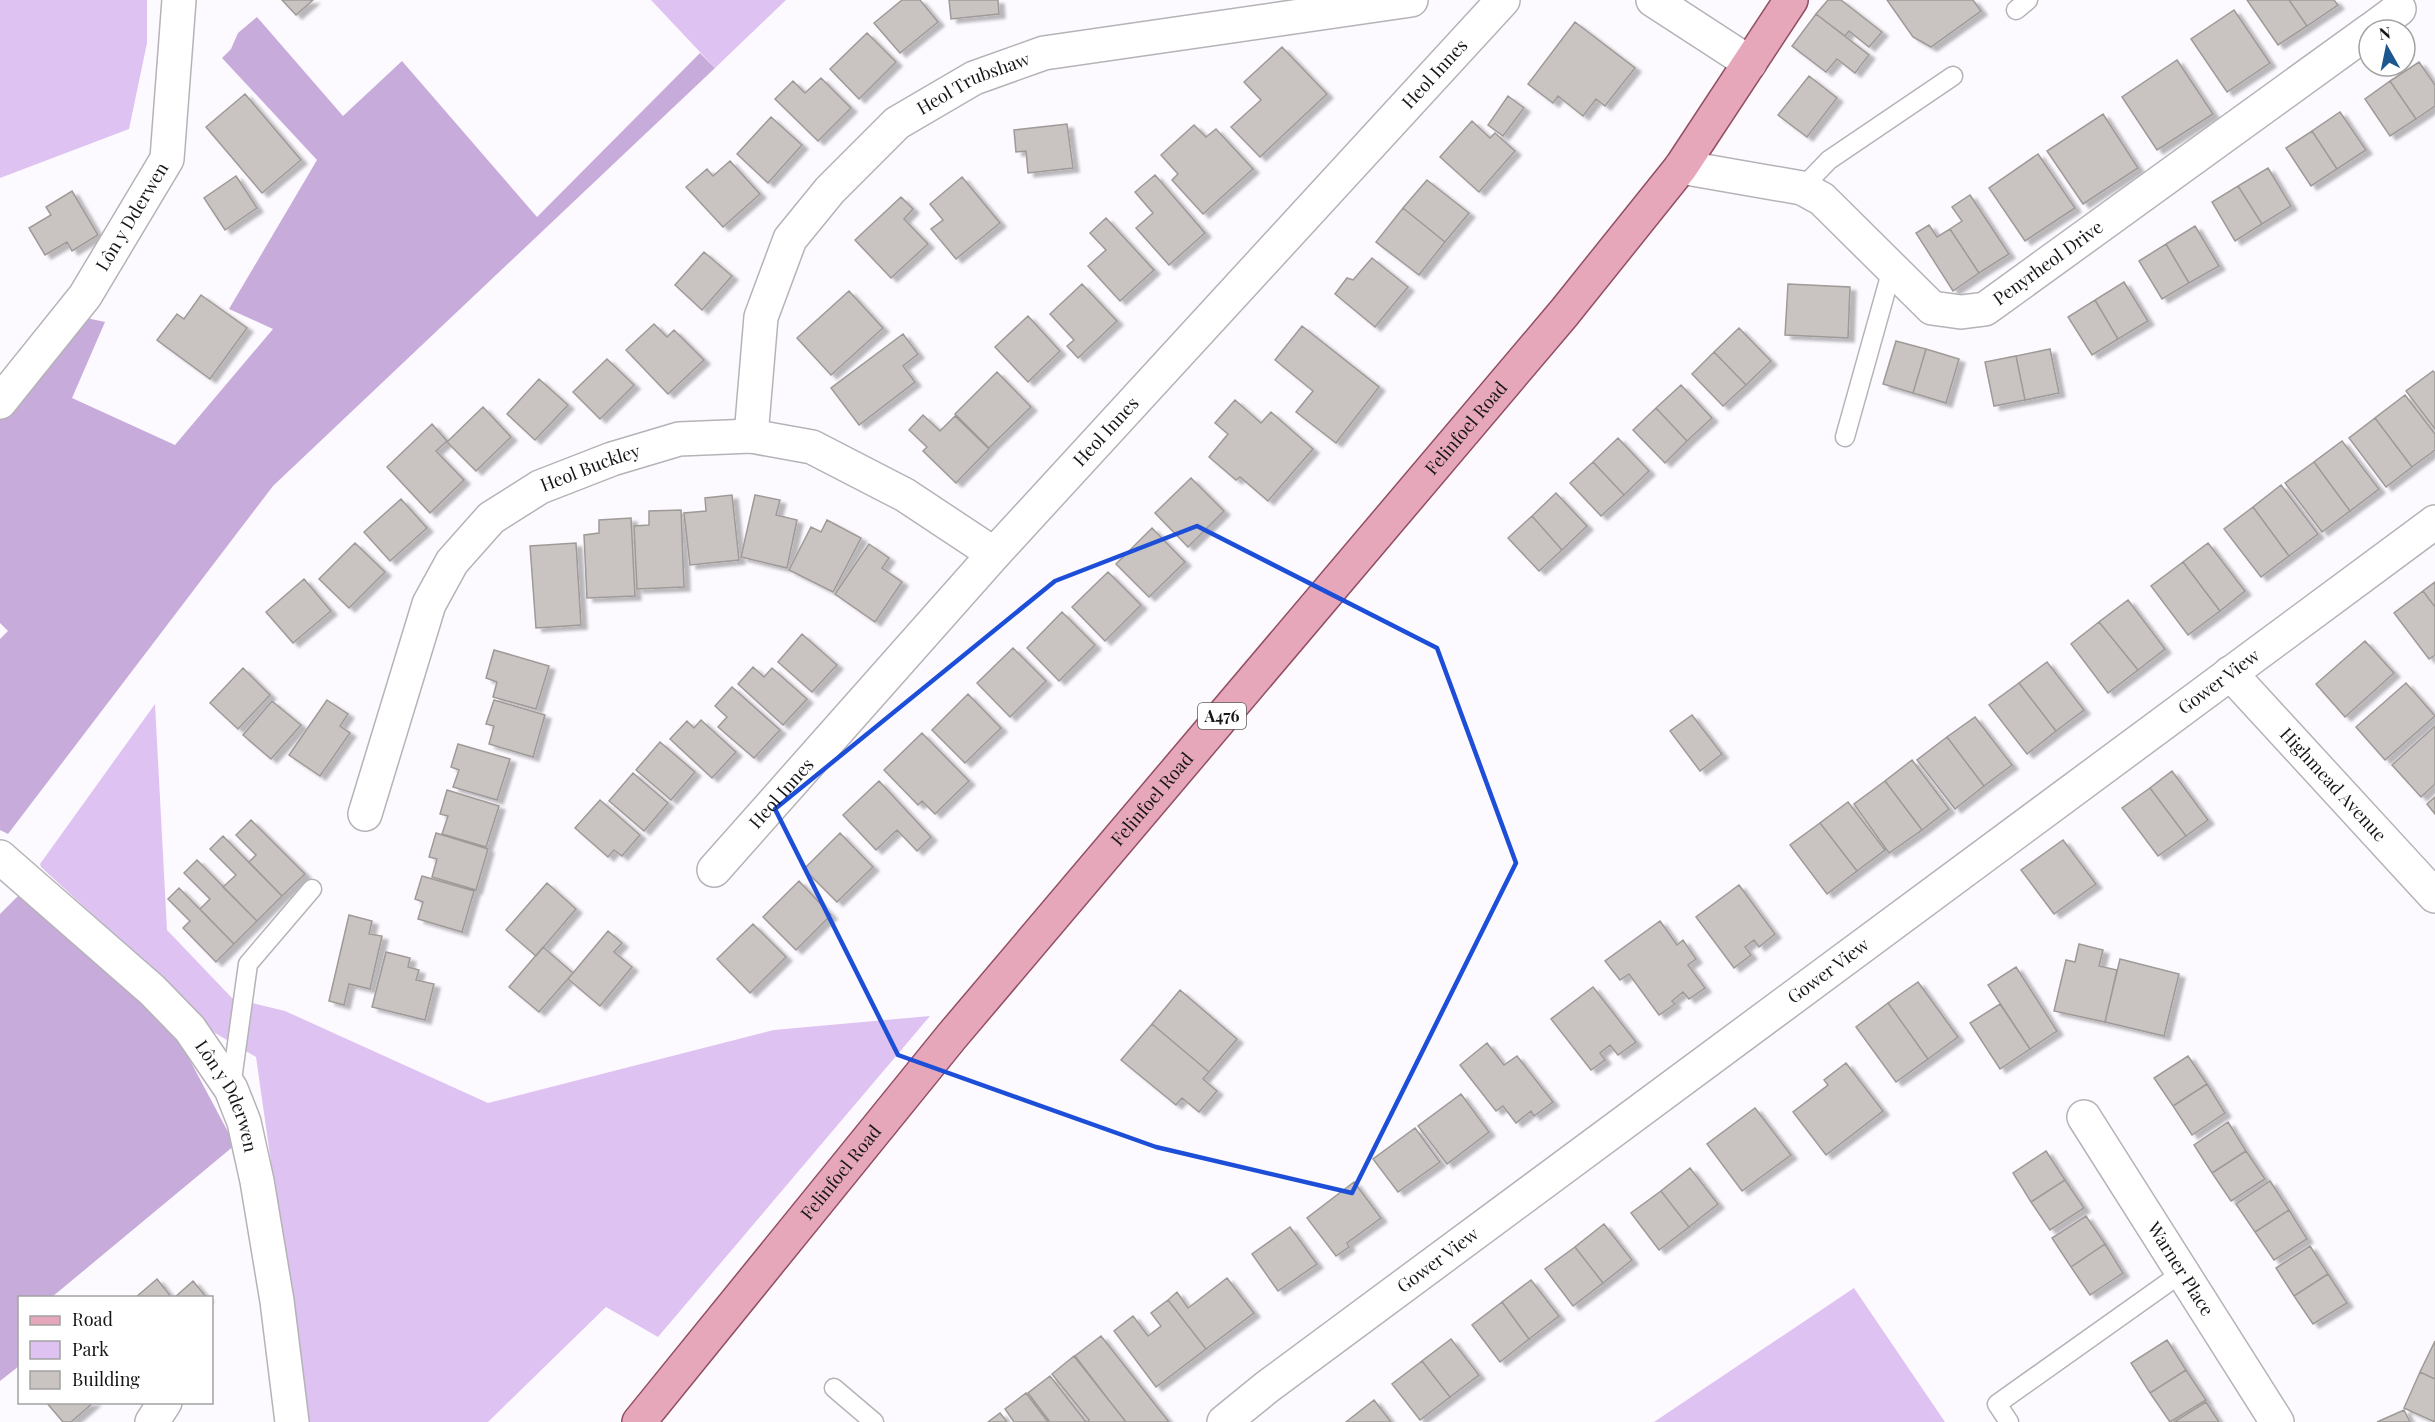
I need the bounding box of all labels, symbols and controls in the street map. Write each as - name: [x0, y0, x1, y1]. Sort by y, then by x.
- north arrow: [2357, 18, 2417, 78]
- text: N: [2377, 21, 2392, 44]
- street label: Heol Innes: [1396, 33, 1472, 113]
- street label: Heol Trubshaw: [912, 46, 1033, 120]
- street label: Lôn y Dderwen: [90, 158, 173, 275]
- street label: Penyrheol Drive: [1988, 215, 2107, 310]
- street label: Felinfoel Road: [1419, 376, 1512, 480]
- street label: Heol Innes: [1067, 391, 1144, 471]
- street label: Heol Buckley: [537, 438, 643, 497]
- street label: Gower View: [2173, 643, 2264, 719]
- road number: A476: [1198, 703, 1246, 729]
- street label: Highmead Avenue: [2275, 722, 2392, 846]
- street label: Felinfoel Road: [1105, 747, 1198, 850]
- street label: Heol Innes: [743, 753, 819, 833]
- street label: Gower View: [1782, 932, 1874, 1009]
- street label: Lôn y Dderwen: [190, 1035, 263, 1155]
- street label: Felinfoel Road: [795, 1119, 886, 1224]
- street label: Warner Place: [2142, 1216, 2220, 1320]
- street label: Gower View: [1392, 1221, 1483, 1298]
- legend: [18, 1296, 213, 1404]
- text: Road: [72, 1307, 113, 1331]
- text: Park: [72, 1337, 109, 1361]
- text: Building: [72, 1367, 140, 1391]

